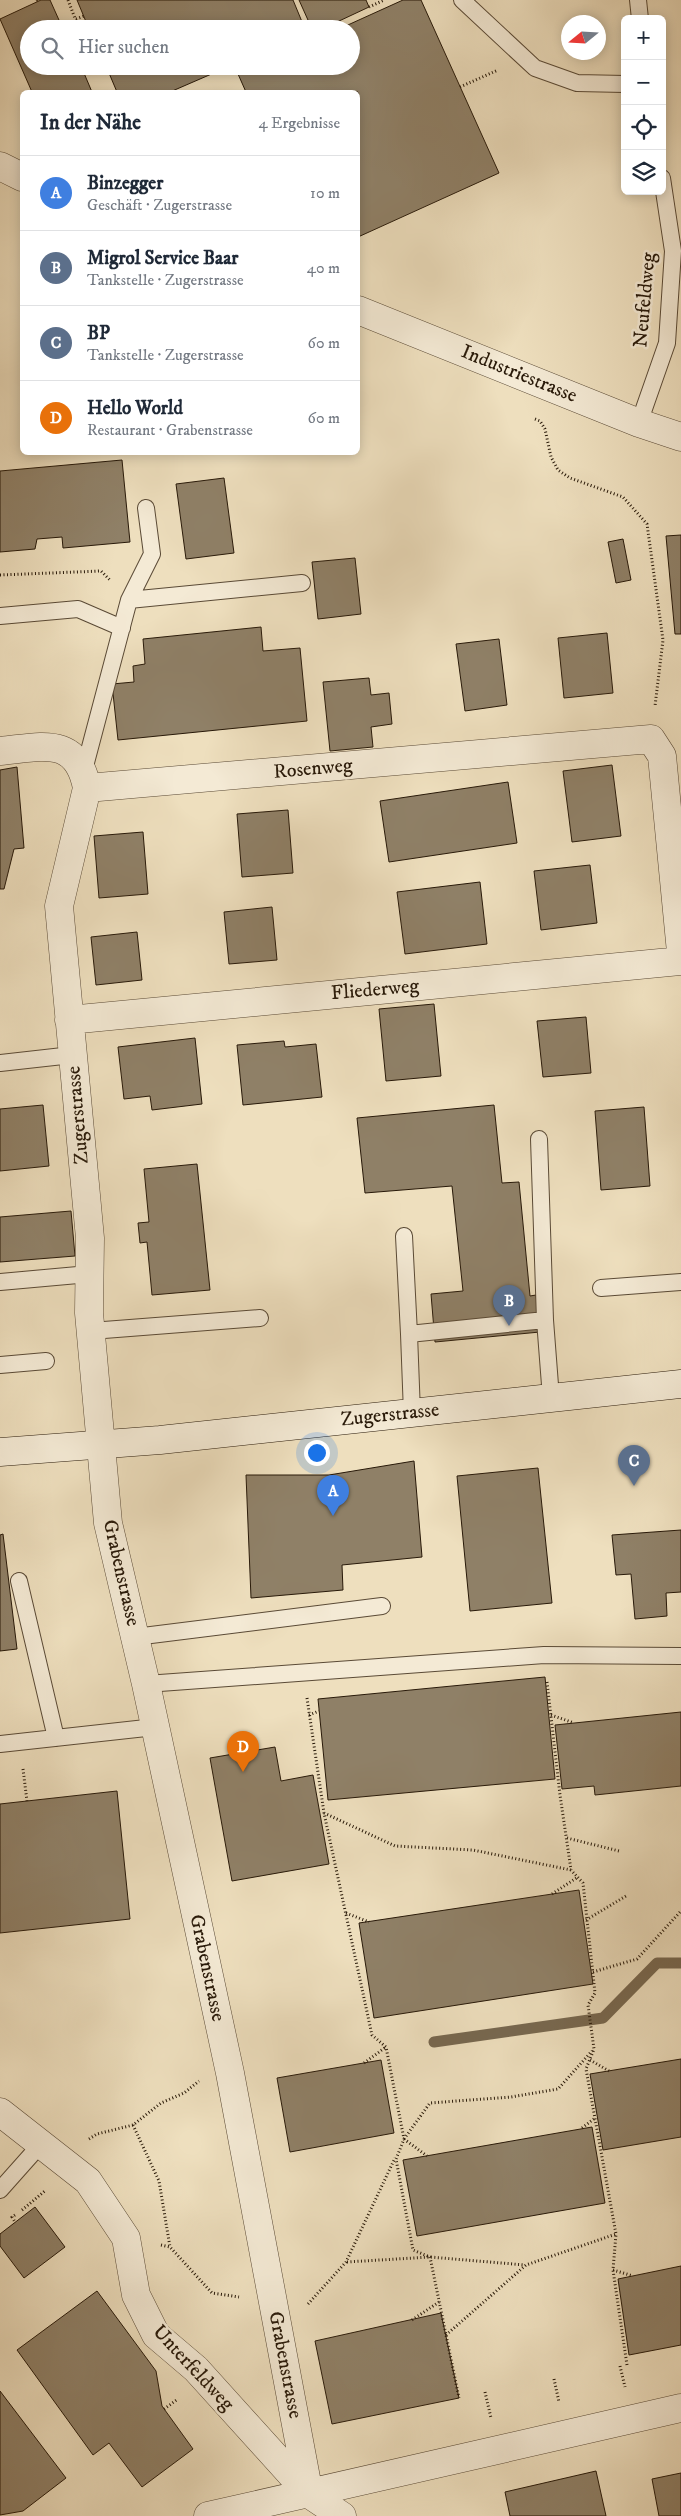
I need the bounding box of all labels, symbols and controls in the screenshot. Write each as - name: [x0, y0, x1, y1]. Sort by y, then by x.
- north arrow: [561, 15, 606, 60]
- map controls: [621, 15, 666, 195]
- button: +: [621, 15, 666, 60]
- search box: [20, 20, 360, 75]
- icon: search: [38, 34, 66, 62]
- text: Hier suchen: [78, 36, 169, 59]
- button: −: [621, 60, 666, 105]
- button: locate: [621, 105, 666, 150]
- text: In der Nähe: [40, 110, 141, 136]
- text: 4 Ergebnisse: [258, 113, 340, 133]
- button: layers: [621, 150, 666, 195]
- text: Binzegger: [87, 172, 163, 195]
- text: A: [51, 183, 61, 203]
- text: 10 m: [310, 183, 340, 203]
- text: Geschäft · Zugerstrasse: [87, 195, 232, 215]
- text: Migrol Service Baar: [87, 247, 238, 270]
- street label: Neufeldweg: [628, 251, 662, 349]
- text: B: [51, 258, 61, 278]
- text: 40 m: [307, 258, 340, 278]
- text: Tankstelle · Zugerstrasse: [87, 270, 244, 290]
- text: BP: [87, 322, 110, 345]
- text: C: [51, 333, 61, 353]
- text: 60 m: [308, 333, 340, 353]
- street label: Industriestrasse: [457, 339, 581, 409]
- text: Tankstelle · Zugerstrasse: [87, 345, 244, 365]
- text: Hello World: [87, 397, 183, 420]
- text: D: [50, 408, 62, 428]
- text: 60 m: [308, 408, 340, 428]
- text: Restaurant · Grabenstrasse: [87, 420, 253, 440]
- street label: Rosenweg: [273, 753, 354, 785]
- street label: Fliederweg: [330, 974, 420, 1006]
- street label: Zugerstrasse: [61, 1065, 95, 1165]
- pin: B: [493, 1285, 525, 1326]
- street label: Zugerstrasse: [340, 1397, 440, 1433]
- your location: [304, 1440, 330, 1466]
- pin: C: [618, 1445, 650, 1486]
- pin: A: [317, 1475, 349, 1516]
- street label: Grabenstrasse: [97, 1517, 145, 1629]
- pin: D: [227, 1731, 259, 1772]
- street label: Grabenstrasse: [183, 1912, 231, 2024]
- street label: Grabenstrasse: [262, 2309, 308, 2421]
- street label: Unterfeldweg: [147, 2320, 239, 2416]

